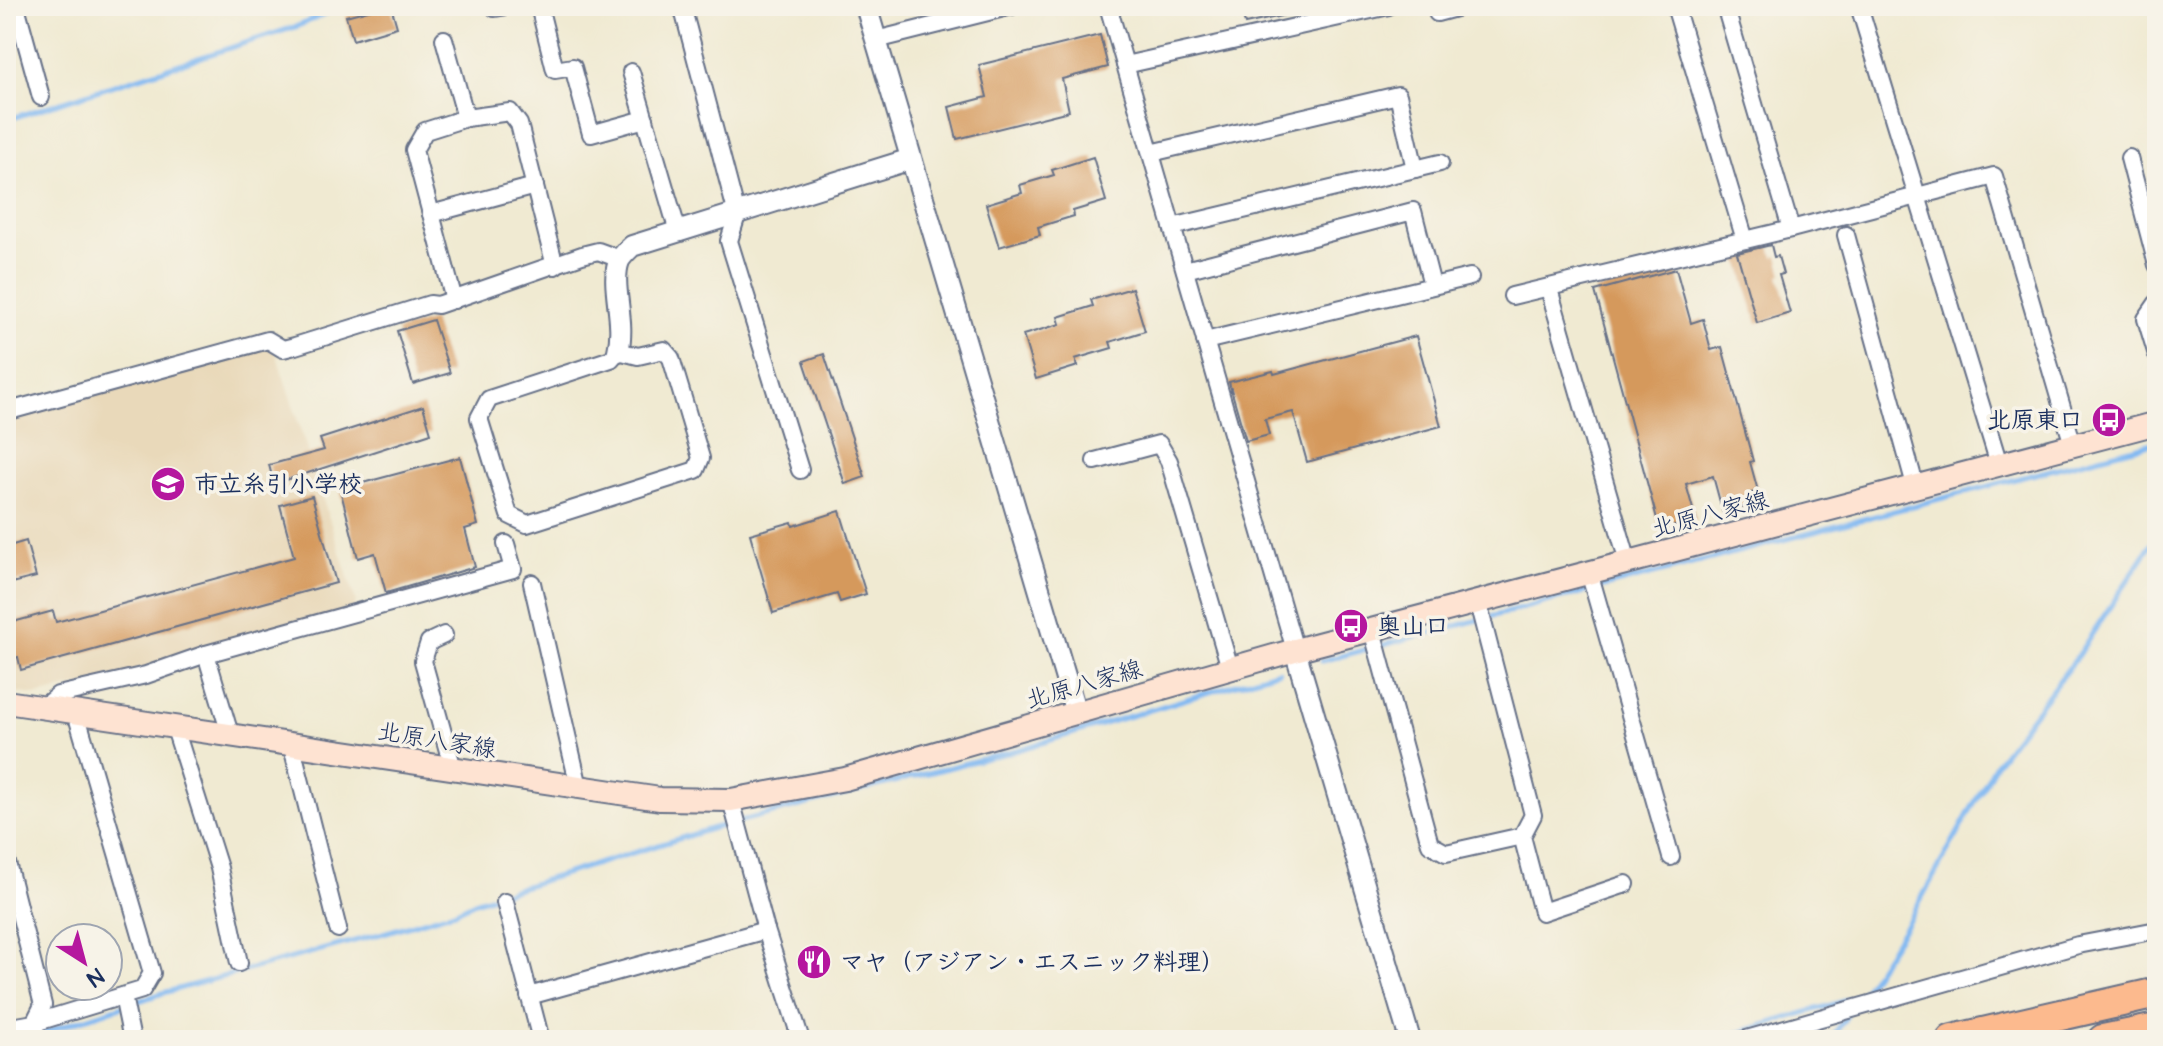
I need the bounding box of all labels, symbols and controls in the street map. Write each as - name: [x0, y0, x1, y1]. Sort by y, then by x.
- bus stop icon: 北原東口: [2090, 401, 2128, 439]
- place label: 北原東口: [1987, 404, 2083, 438]
- school or university icon: 市立糸引小学校: [149, 465, 187, 503]
- place label: 市立糸引小学校: [194, 468, 362, 502]
- street label: 北原八家線: [1648, 483, 1773, 547]
- bus stop icon: 奥山口: [1332, 607, 1370, 645]
- place label: 奥山口: [1377, 610, 1449, 644]
- street label: 北原八家線: [1022, 652, 1147, 718]
- street label: 北原八家線: [375, 715, 499, 767]
- north arrow: [44, 922, 124, 1002]
- restaurant icon: マヤ（アジアン・エスニック料理）: [795, 943, 833, 981]
- place label: マヤ（アジアン・エスニック料理）: [840, 946, 1225, 980]
- text: N: [80, 960, 110, 994]

